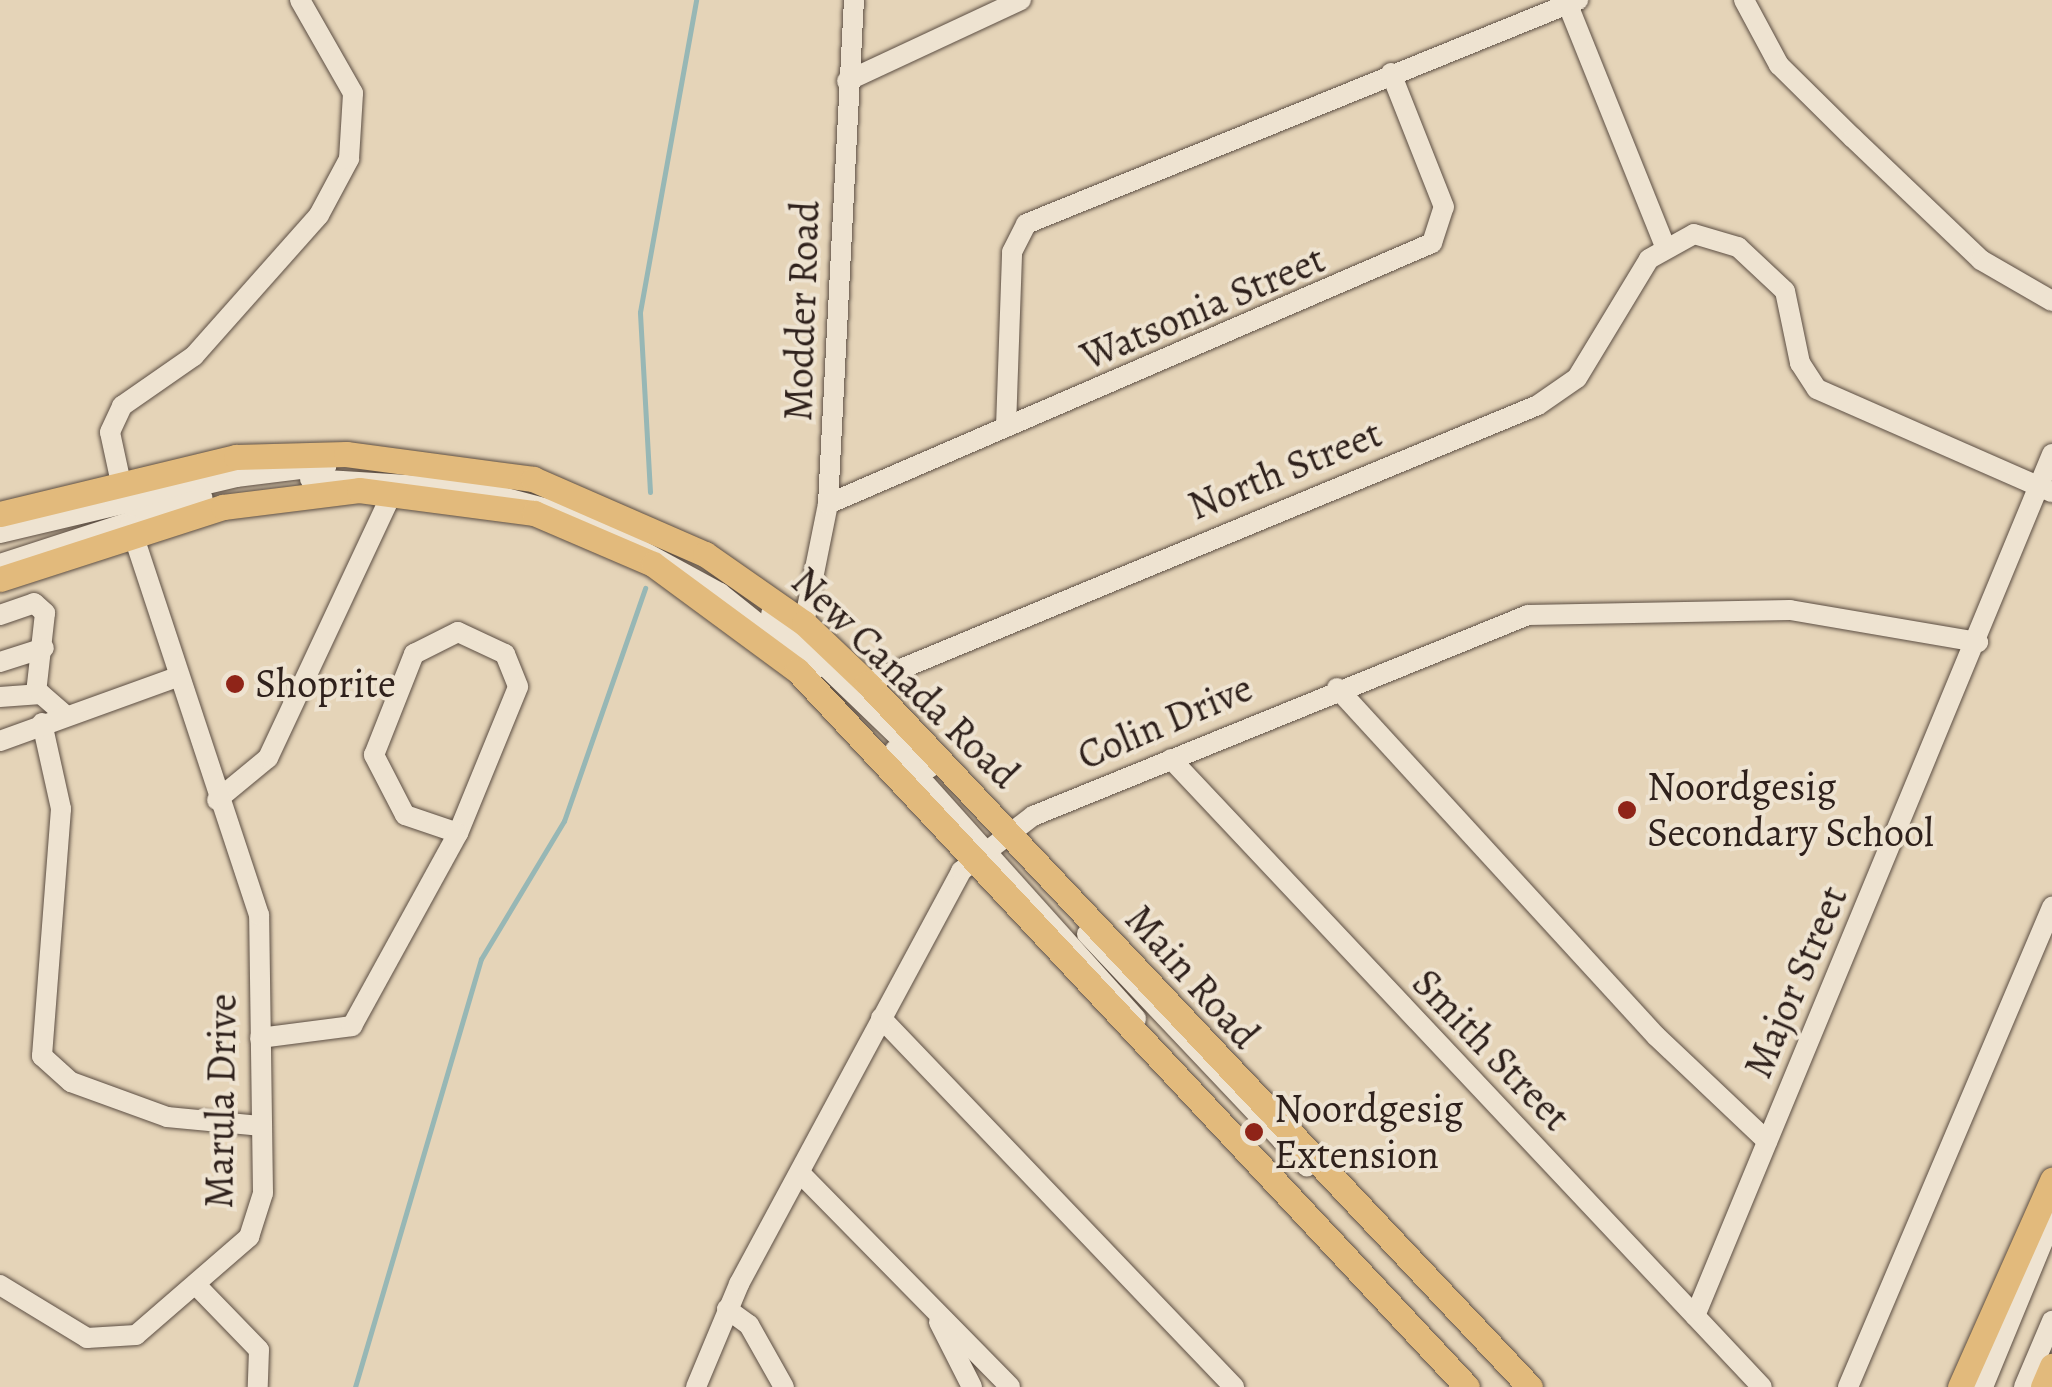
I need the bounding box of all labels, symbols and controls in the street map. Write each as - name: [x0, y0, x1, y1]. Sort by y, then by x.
- street label: Modder Road: [774, 200, 830, 422]
- street label: Watsonia Street: [1074, 235, 1332, 381]
- street label: North Street: [1181, 410, 1389, 530]
- street label: New Canada Road: [781, 557, 1029, 799]
- place label: Shoprite: [255, 660, 396, 708]
- street label: Colin Drive: [1071, 664, 1259, 780]
- marker: Shoprite: [224, 673, 246, 695]
- place label: Noordgesig Secondary School: [1647, 763, 1934, 857]
- marker: Noordgesig Secondary School: [1616, 799, 1638, 821]
- street label: Major Street: [1734, 879, 1858, 1085]
- street label: Main Road: [1115, 895, 1269, 1059]
- street label: Smith Street: [1402, 959, 1580, 1141]
- street label: Marula Drive: [195, 993, 247, 1209]
- place label: Noordgesig Extension: [1274, 1085, 1464, 1179]
- marker: Noordgesig Extension: [1243, 1121, 1265, 1143]

